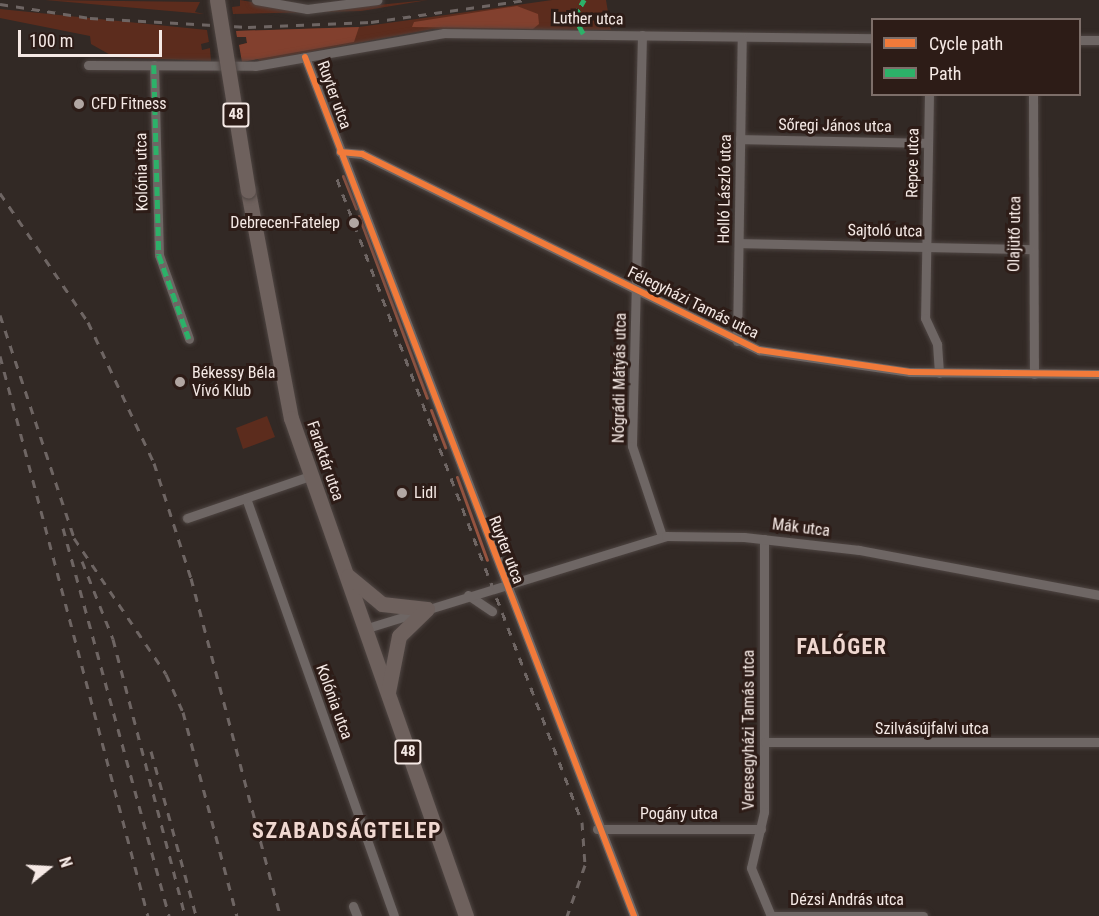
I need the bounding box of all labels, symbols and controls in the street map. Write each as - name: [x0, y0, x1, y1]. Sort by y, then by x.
- street label: Luther utca: [552, 9, 624, 29]
- scale bar: [21, 18, 165, 56]
- legend: [871, 18, 1081, 96]
- text: 100 m: [29, 30, 73, 51]
- text: Cycle path: [929, 33, 1003, 54]
- street label: Ruyter utca: [313, 58, 355, 132]
- text: Path: [929, 63, 962, 84]
- place label: CFD Fitness: [91, 94, 167, 114]
- marker: CFD Fitness: [72, 97, 86, 111]
- road number: 48: [221, 103, 251, 127]
- street label: Sőregi János utca: [778, 115, 892, 137]
- street label: Repce utca: [903, 128, 923, 198]
- street label: Kolónia utca: [132, 133, 152, 211]
- street label: Holló László utca: [714, 134, 736, 244]
- street label: Olajütő utca: [1005, 196, 1025, 272]
- place label: Debrecen-Fatelep: [230, 213, 340, 233]
- marker: Debrecen-Fatelep: [345, 214, 363, 232]
- street label: Sajtoló utca: [847, 221, 923, 241]
- street label: Félegyházi Tamás utca: [624, 263, 762, 343]
- street label: Nógrádi Mátyás utca: [609, 313, 631, 443]
- place label: Békessy Béla Vívó Klub: [192, 363, 275, 401]
- marker: Békessy Béla Vívó Klub: [173, 375, 187, 389]
- street label: Faraktár utca: [302, 419, 348, 503]
- place label: Lidl: [414, 483, 437, 503]
- marker: Lidl: [395, 486, 409, 500]
- street label: Ruyter utca: [484, 513, 528, 587]
- street label: Mák utca: [771, 515, 831, 541]
- district label: FALÓGER: [796, 634, 888, 660]
- street label: Veresegyházi Tamás utca: [739, 650, 759, 810]
- street label: Kolónia utca: [312, 662, 356, 742]
- street label: Szilvásújfalvi utca: [875, 719, 989, 739]
- road number: 48: [393, 740, 423, 764]
- street label: Pogány utca: [640, 804, 718, 824]
- district label: SZABADSÁGTELEP: [252, 818, 442, 844]
- north arrow: [18, 838, 78, 898]
- text: N: [55, 855, 76, 870]
- street label: Dézsi András utca: [790, 890, 904, 910]

